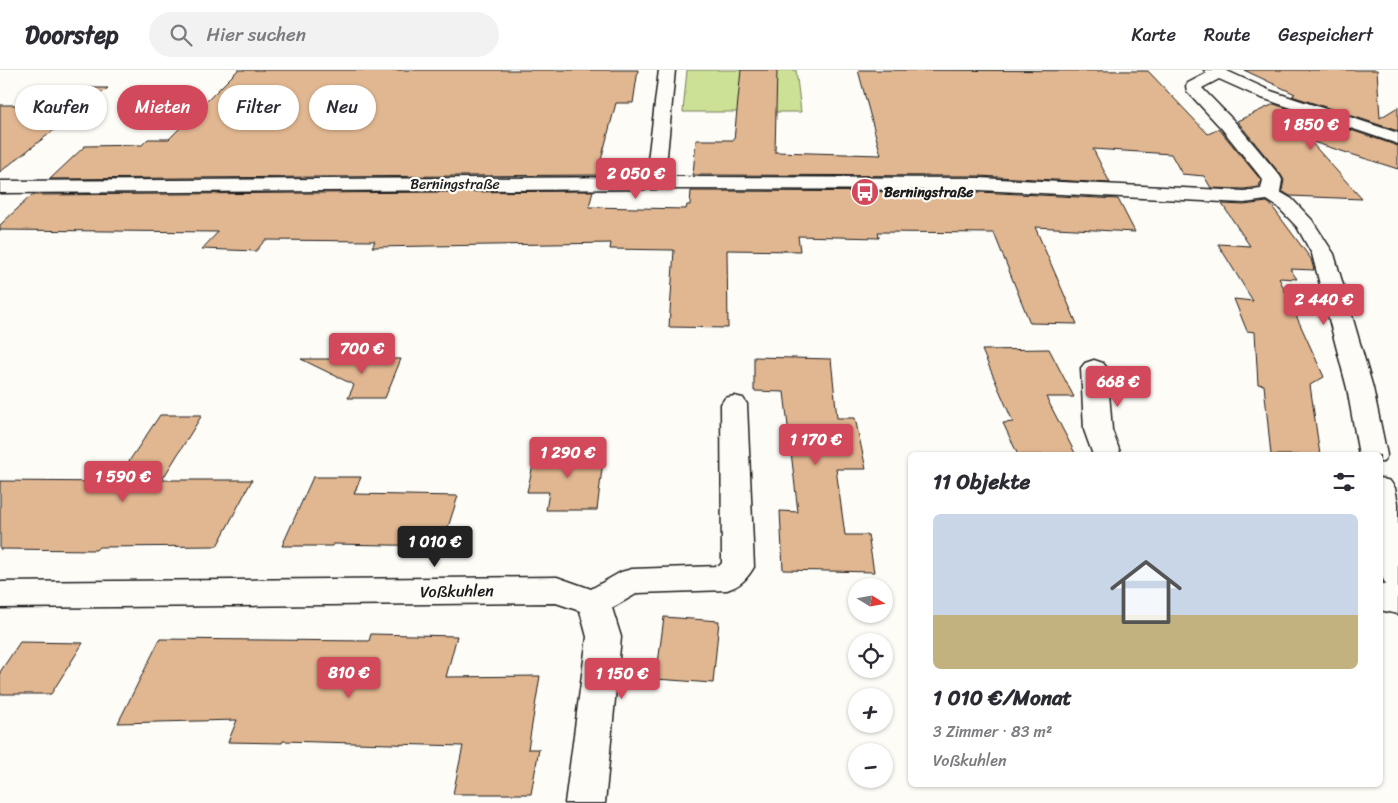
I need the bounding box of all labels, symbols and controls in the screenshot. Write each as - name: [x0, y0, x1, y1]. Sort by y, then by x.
- search box: [149, 12, 499, 57]
- text: Doorstep: [25, 14, 119, 56]
- text: Hier suchen: [207, 18, 306, 51]
- text: Karte: [1131, 19, 1176, 51]
- text: Route: [1204, 19, 1250, 51]
- text: Gespeichert: [1278, 19, 1373, 51]
- icon: search: [167, 21, 195, 49]
- chip: Kaufen: [15, 85, 107, 130]
- chip: Mieten: [117, 85, 208, 130]
- chip: Filter: [218, 85, 299, 130]
- chip: Neu: [309, 85, 376, 130]
- pin: 1 850 €: [1265, 108, 1357, 151]
- text: 1 850 €: [1283, 110, 1339, 139]
- pin: 2 050 €: [590, 158, 682, 200]
- text: 2 050 €: [607, 159, 665, 188]
- street label: Berningstraße: [410, 172, 500, 197]
- bus stop icon: Berningstraße: [850, 177, 880, 207]
- place label: Berningstraße: [884, 180, 974, 205]
- pin: 2 440 €: [1278, 284, 1370, 326]
- text: 2 440 €: [1295, 285, 1353, 314]
- pin: 700 €: [327, 332, 397, 375]
- text: 700 €: [340, 334, 384, 363]
- pin: 668 €: [1083, 366, 1153, 408]
- text: 668 €: [1097, 367, 1139, 396]
- pin: 1 170 €: [770, 424, 862, 466]
- text: 1 170 €: [790, 425, 842, 454]
- pin: 1 290 €: [522, 436, 614, 479]
- text: 1 290 €: [541, 438, 595, 467]
- pin: 1 590 €: [77, 460, 169, 503]
- text: 1 590 €: [95, 462, 151, 491]
- text: 11 Objekte: [933, 463, 1030, 501]
- icon: filters: [1330, 468, 1358, 496]
- pin: 1 010 €: [389, 526, 481, 568]
- text: 1 010 €: [409, 527, 461, 556]
- icon: home: [1101, 547, 1191, 637]
- street label: Voßkuhlen: [420, 576, 494, 606]
- north arrow: [848, 578, 892, 622]
- map controls: [848, 578, 893, 788]
- button: locate: [848, 633, 893, 678]
- pin: 810 €: [314, 656, 384, 699]
- text: 810 €: [328, 658, 370, 687]
- pin: 1 150 €: [576, 658, 668, 700]
- text: 1 150 €: [596, 659, 648, 688]
- text: 1 010 €/Monat: [933, 679, 1072, 717]
- button: +: [848, 688, 893, 733]
- text: 3 Zimmer · 83 m²: [933, 717, 1052, 746]
- button: −: [848, 743, 893, 788]
- text: Voßkuhlen: [933, 746, 1007, 775]

